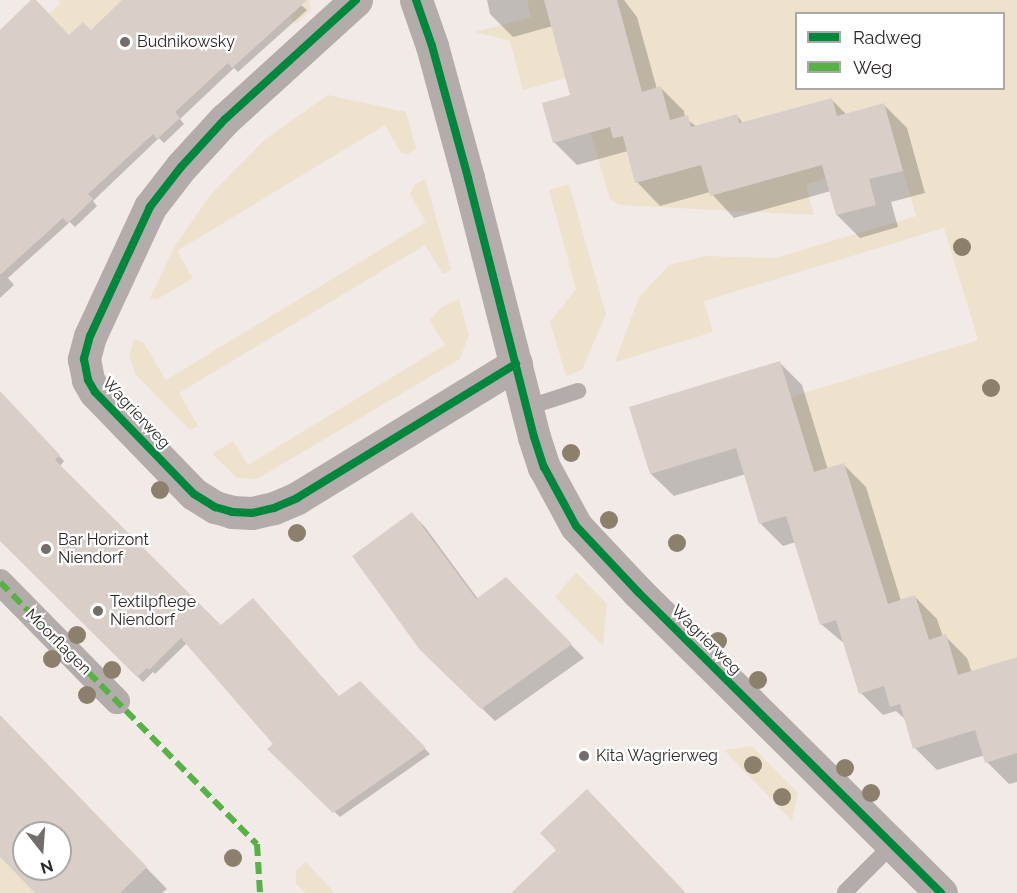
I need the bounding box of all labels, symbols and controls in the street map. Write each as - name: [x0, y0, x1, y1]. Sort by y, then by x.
- legend: [795, 12, 1005, 90]
- text: Radweg: [853, 27, 922, 48]
- place label: Budnikowsky: [137, 32, 235, 52]
- marker: Budnikowsky: [118, 35, 132, 49]
- text: Weg: [853, 57, 892, 78]
- street label: Wagrierweg: [98, 373, 174, 453]
- place label: Bar Horizont Niendorf: [58, 530, 149, 568]
- marker: Bar Horizont Niendorf: [39, 542, 53, 556]
- place label: Textilpflege Niendorf: [110, 592, 196, 630]
- street label: Wagrierweg: [667, 601, 745, 679]
- marker: Textilpflege Niendorf: [91, 604, 105, 618]
- street label: Moorflagen: [21, 605, 95, 679]
- place label: Kita Wagrierweg: [596, 746, 719, 766]
- marker: Kita Wagrierweg: [577, 749, 591, 763]
- north arrow: [12, 821, 72, 881]
- text: N: [38, 856, 55, 878]

